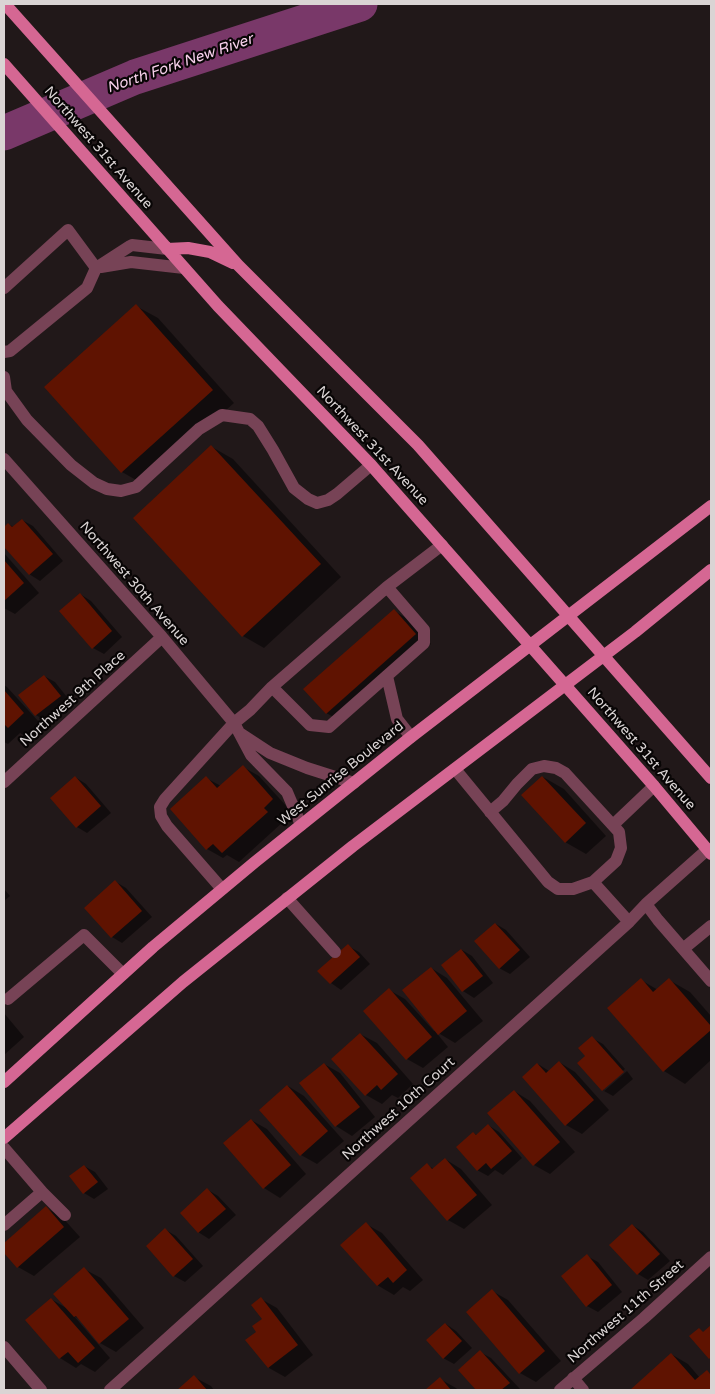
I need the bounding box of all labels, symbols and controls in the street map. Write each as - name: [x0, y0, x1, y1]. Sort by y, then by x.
- water label: North Fork New River: [105, 31, 255, 97]
- street label: Northwest 31st Avenue: [40, 83, 156, 213]
- street label: Northwest 31st Avenue: [312, 383, 432, 509]
- street label: Northwest 30th Avenue: [76, 519, 192, 649]
- street label: Northwest 9th Place: [17, 647, 129, 751]
- street label: Northwest 31st Avenue: [583, 684, 699, 814]
- street label: West Sunrise Boulevard: [275, 718, 407, 830]
- street label: Northwest 10th Court: [339, 1054, 459, 1164]
- street label: Northwest 11th Street: [565, 1257, 687, 1367]

